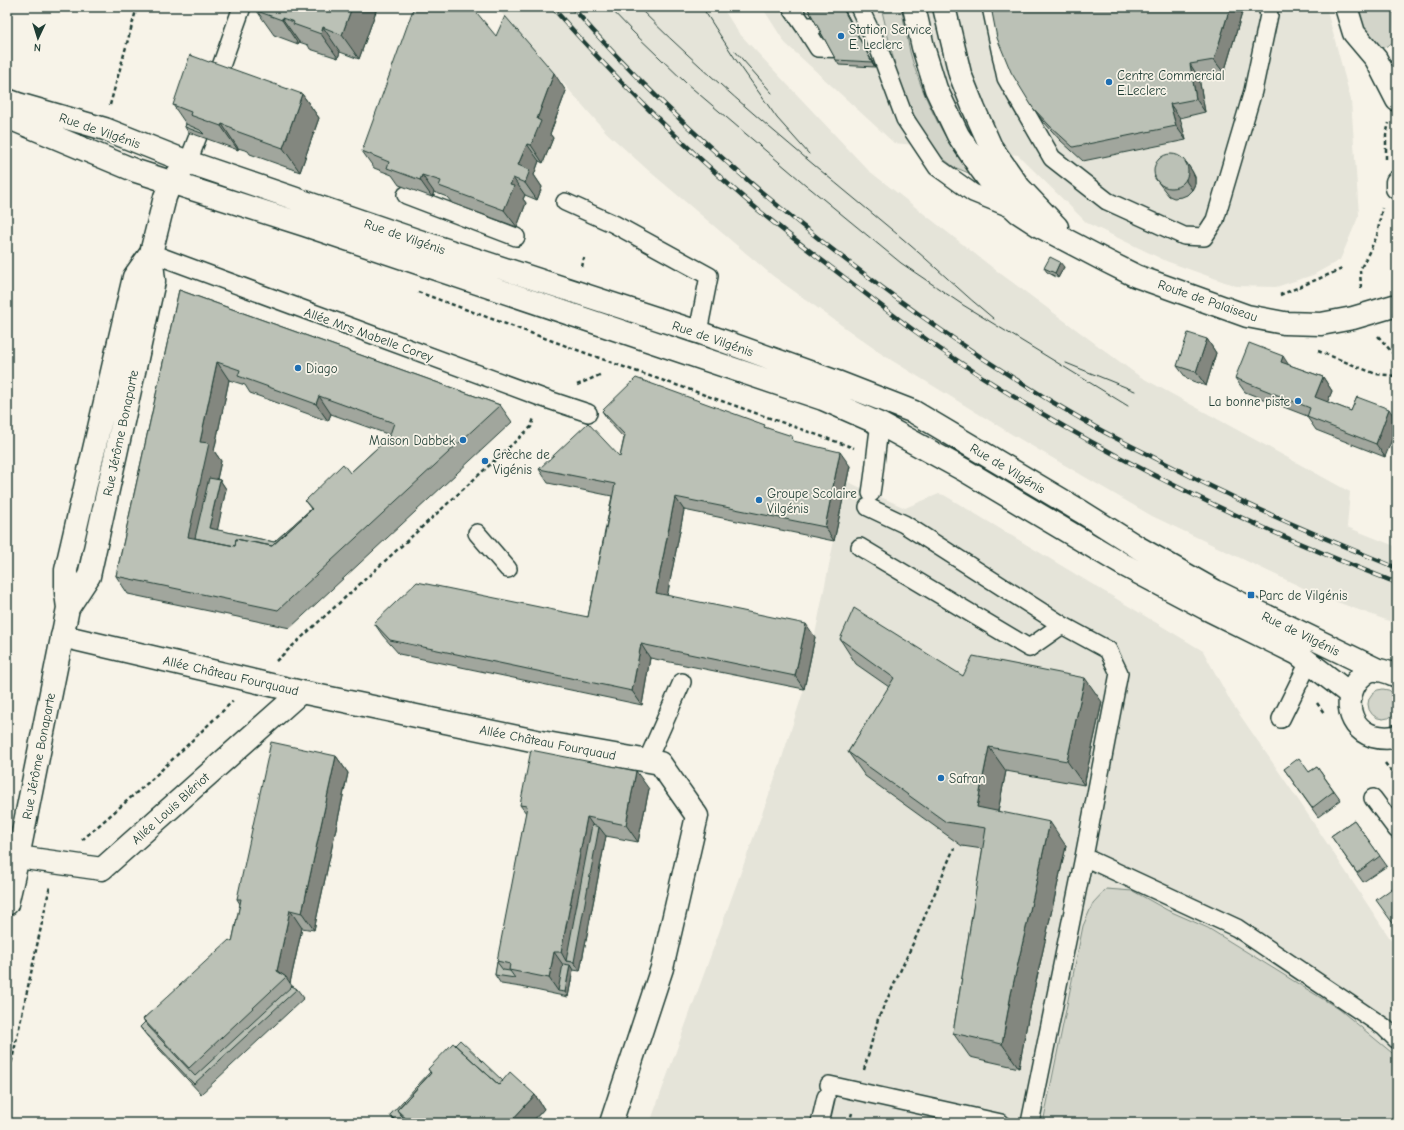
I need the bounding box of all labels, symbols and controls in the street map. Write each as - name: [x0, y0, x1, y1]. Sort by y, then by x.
- north arrow: [18, 18, 58, 58]
- place label: Station Service E. Leclerc: [849, 22, 932, 52]
- marker: Station Service E. Leclerc: [836, 31, 846, 41]
- text: N: [33, 41, 41, 54]
- place label: Centre Commercial E.Leclerc: [1117, 68, 1225, 98]
- marker: Centre Commercial E.Leclerc: [1104, 77, 1114, 87]
- street label: Rue de Vilgénis: [57, 110, 142, 151]
- street label: Rue de Vilgénis: [362, 216, 447, 257]
- street label: Route de Palaiseau: [1156, 276, 1260, 325]
- street label: Allée Mrs Mabelle Corey: [302, 304, 436, 365]
- street label: Rue de Vilgénis: [670, 318, 755, 359]
- place label: Diago: [306, 361, 338, 376]
- marker: Diago: [293, 363, 303, 373]
- street label: Rue Jérôme Bonaparte: [100, 368, 141, 497]
- place label: La bonne piste: [1208, 394, 1290, 409]
- marker: La bonne piste: [1293, 396, 1303, 406]
- place label: Maison Dabbek: [369, 433, 456, 448]
- marker: Maison Dabbek: [458, 435, 468, 445]
- street label: Rue de Vilgénis: [968, 440, 1048, 497]
- place label: Crèche de Vigénis: [493, 447, 550, 477]
- marker: Crèche de Vigénis: [480, 456, 490, 466]
- place label: Groupe Scolaire Vilgénis: [767, 486, 857, 516]
- marker: Groupe Scolaire Vilgénis: [754, 495, 764, 505]
- place label: Parc de Vilgénis: [1259, 588, 1347, 603]
- marker: Parc de Vilgénis: [1246, 590, 1256, 600]
- street label: Rue de Vilgénis: [1259, 608, 1342, 659]
- street label: Allée Château Fourquaud: [162, 653, 300, 698]
- street label: Rue Jérôme Bonaparte: [19, 691, 58, 821]
- street label: Allée Château Fourquaud: [478, 722, 617, 763]
- street label: Allée Louis Blériot: [128, 769, 213, 847]
- place label: Safran: [949, 771, 985, 786]
- marker: Safran: [936, 773, 946, 783]

